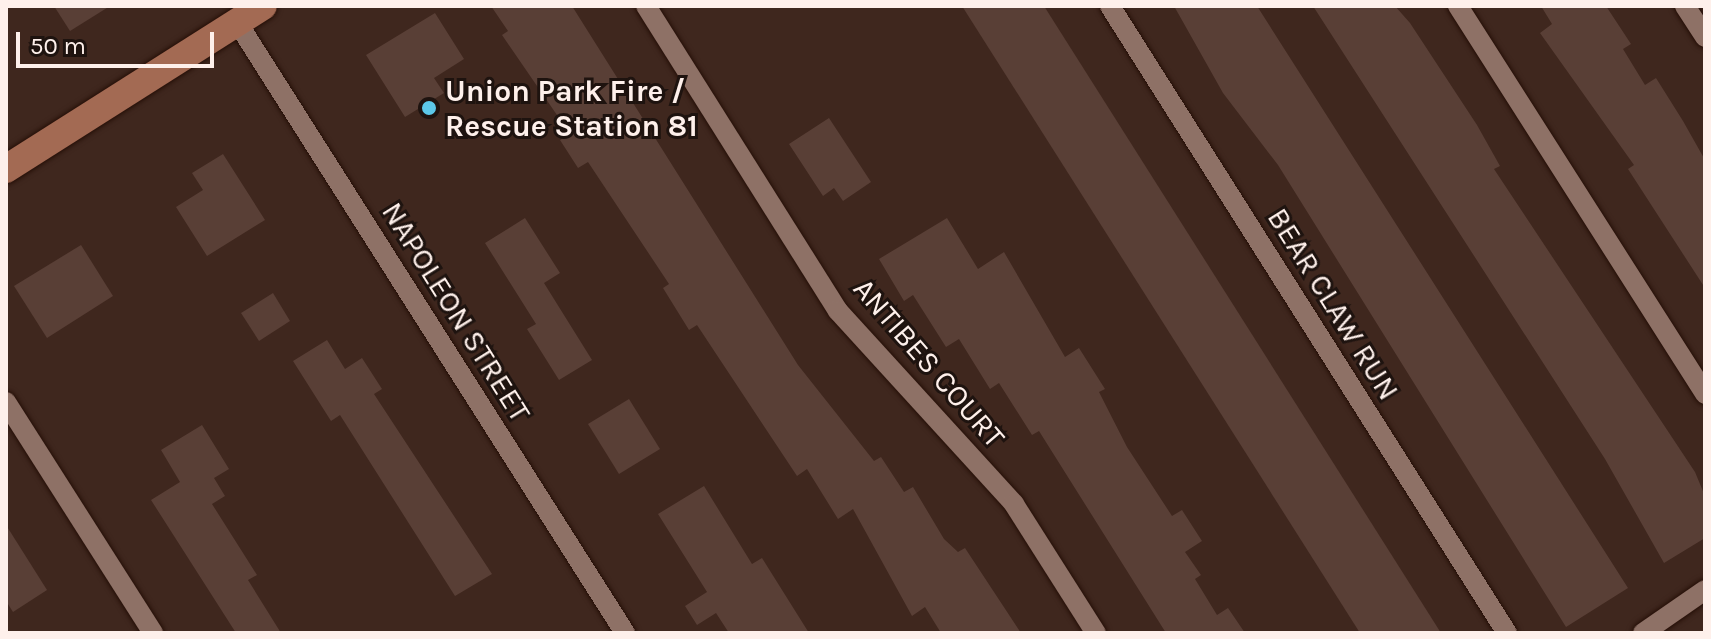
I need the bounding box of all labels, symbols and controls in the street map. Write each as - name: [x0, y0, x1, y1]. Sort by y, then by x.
- scale bar: [20, 16, 218, 66]
- text: 50 m: [30, 32, 86, 60]
- place label: Union Park Fire / Rescue Station 81: [445, 73, 698, 144]
- marker: Union Park Fire / Rescue Station 81: [420, 99, 438, 117]
- street label: NAPOLEON STREET: [374, 196, 538, 428]
- street label: BEAR CLAW RUN: [1260, 201, 1406, 407]
- street label: ANTIBES COURT: [846, 271, 1012, 455]

